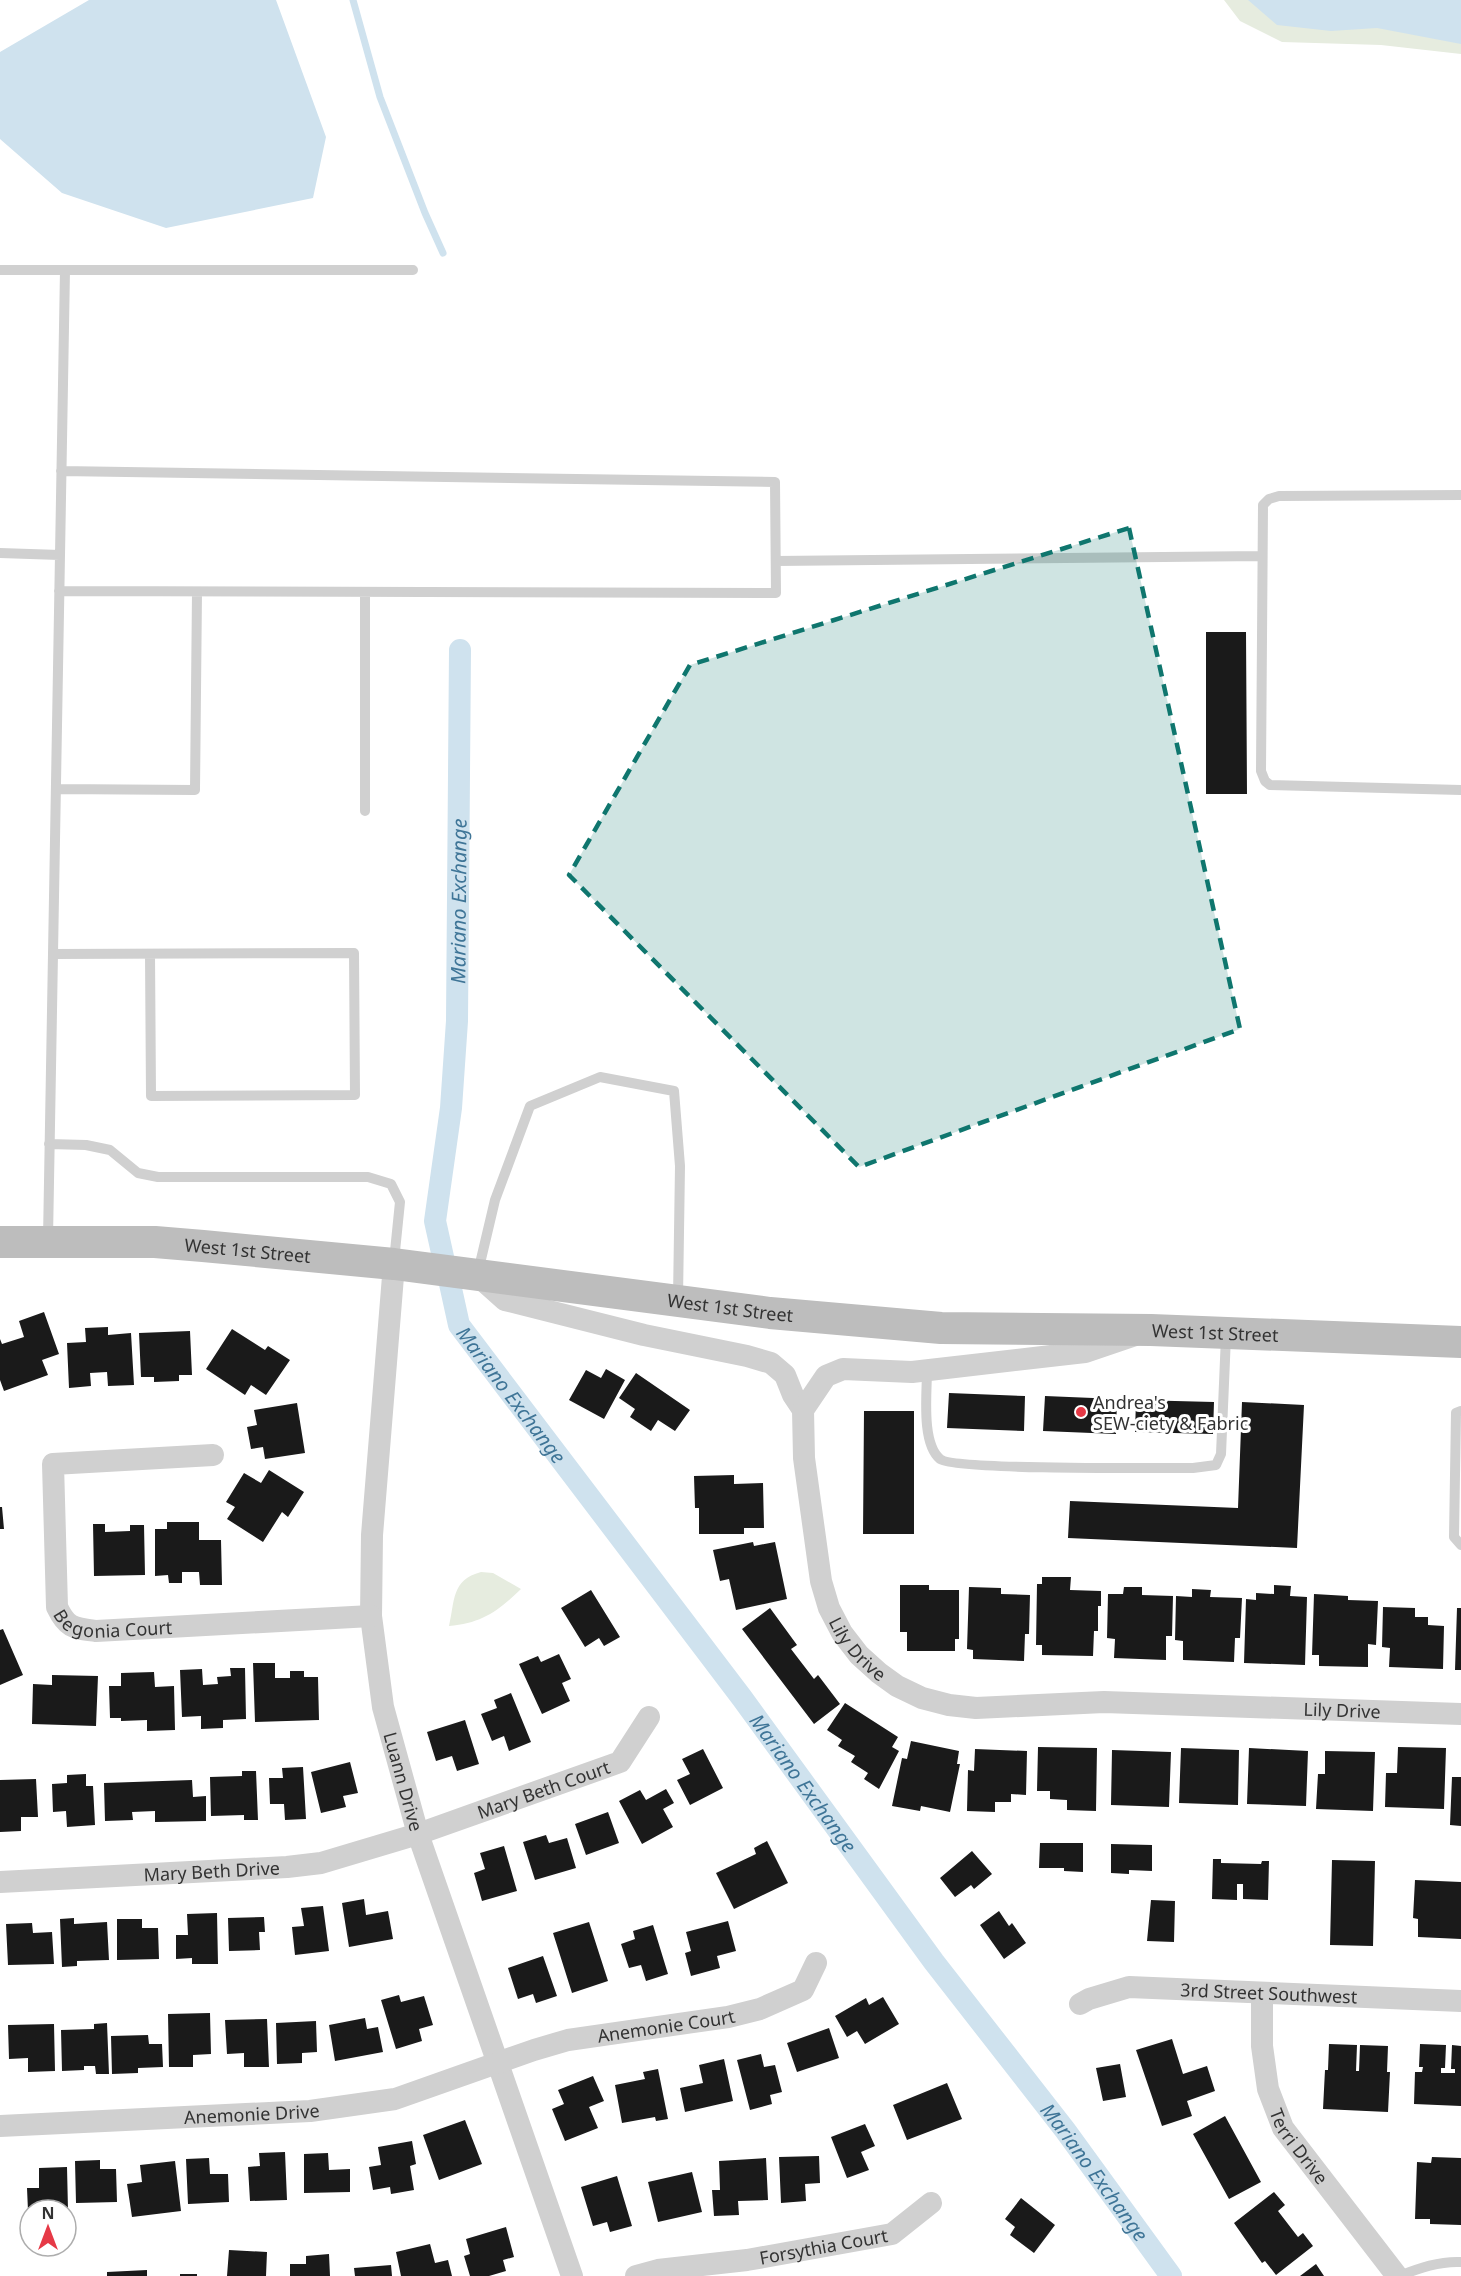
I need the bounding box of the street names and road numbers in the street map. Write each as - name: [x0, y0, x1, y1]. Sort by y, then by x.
- street label: West 1st Street: [184, 1233, 312, 1268]
- street label: West 1st Street: [666, 1288, 795, 1327]
- street label: West 1st Street: [1151, 1318, 1279, 1347]
- street label: Begonia Court: [48, 1604, 173, 1643]
- street label: Lily Drive: [824, 1613, 891, 1686]
- street label: Lily Drive: [1303, 1697, 1381, 1723]
- street label: Luann Drive: [378, 1729, 429, 1834]
- street label: Mary Beth Court: [474, 1754, 613, 1824]
- street label: Mary Beth Drive: [143, 1855, 280, 1886]
- street label: 3rd Street Southwest: [1180, 1977, 1358, 2009]
- street label: Anemonie Court: [596, 2004, 738, 2048]
- street label: Anemonie Drive: [183, 2098, 321, 2129]
- street label: Terri Drive: [1265, 2105, 1334, 2189]
- street label: Forsythia Court: [757, 2223, 890, 2270]

